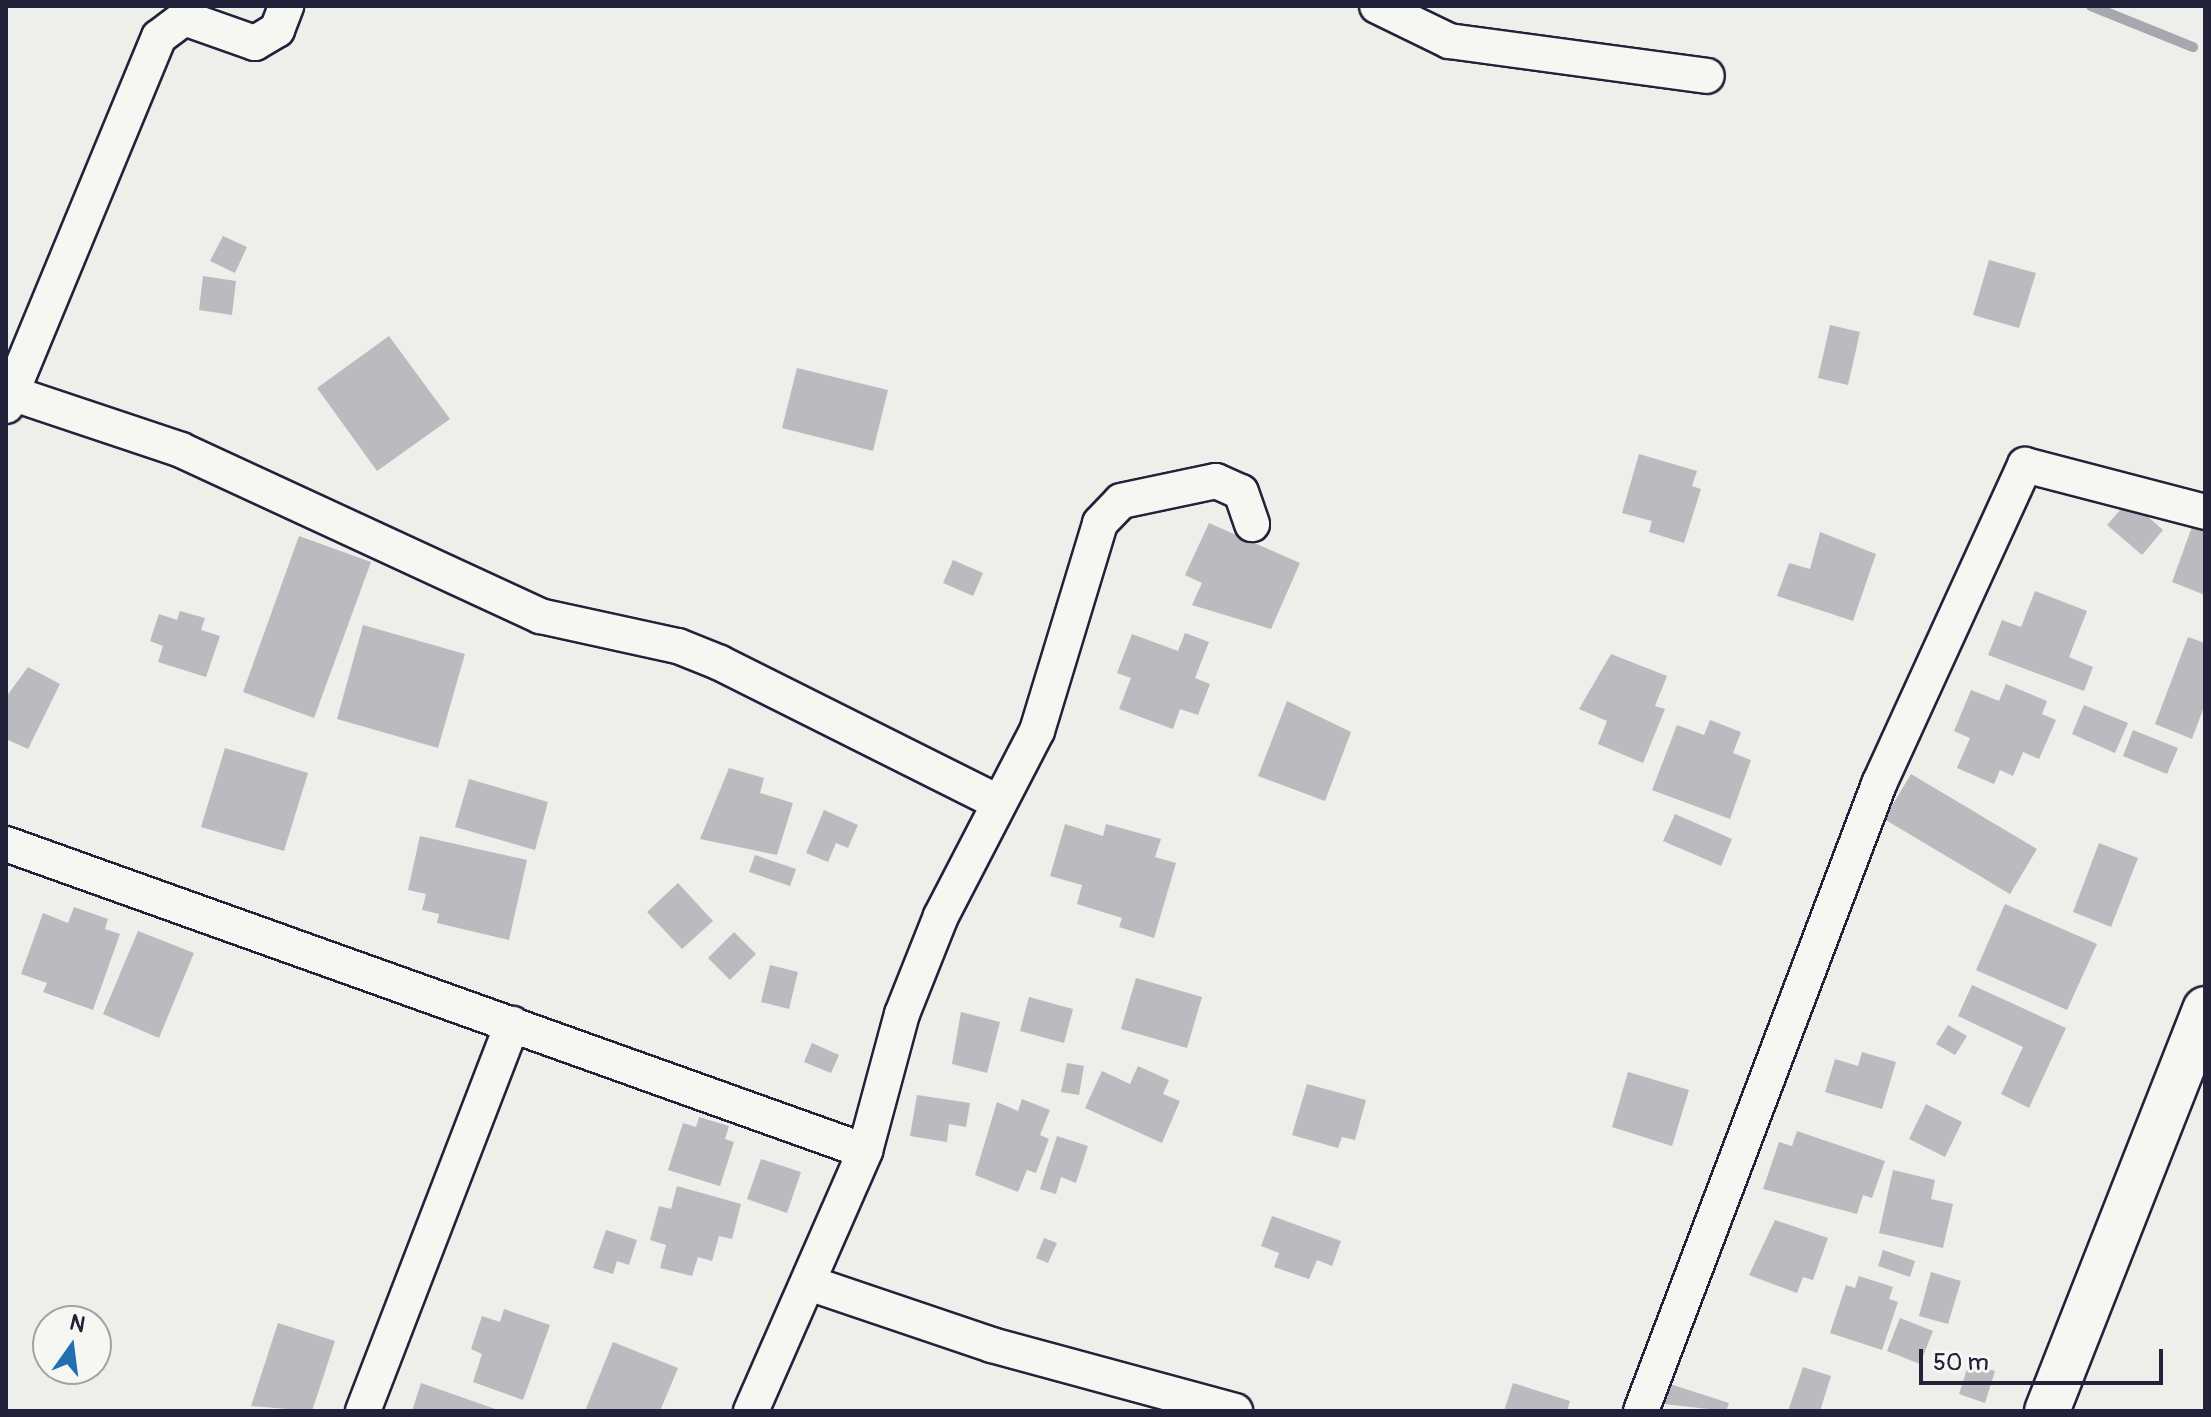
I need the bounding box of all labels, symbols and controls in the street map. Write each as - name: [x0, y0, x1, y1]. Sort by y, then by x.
- north arrow: [32, 1305, 112, 1385]
- text: N: [67, 1308, 88, 1339]
- scale bar: [1923, 1333, 2167, 1383]
- text: 50 m: [1933, 1348, 1989, 1377]

